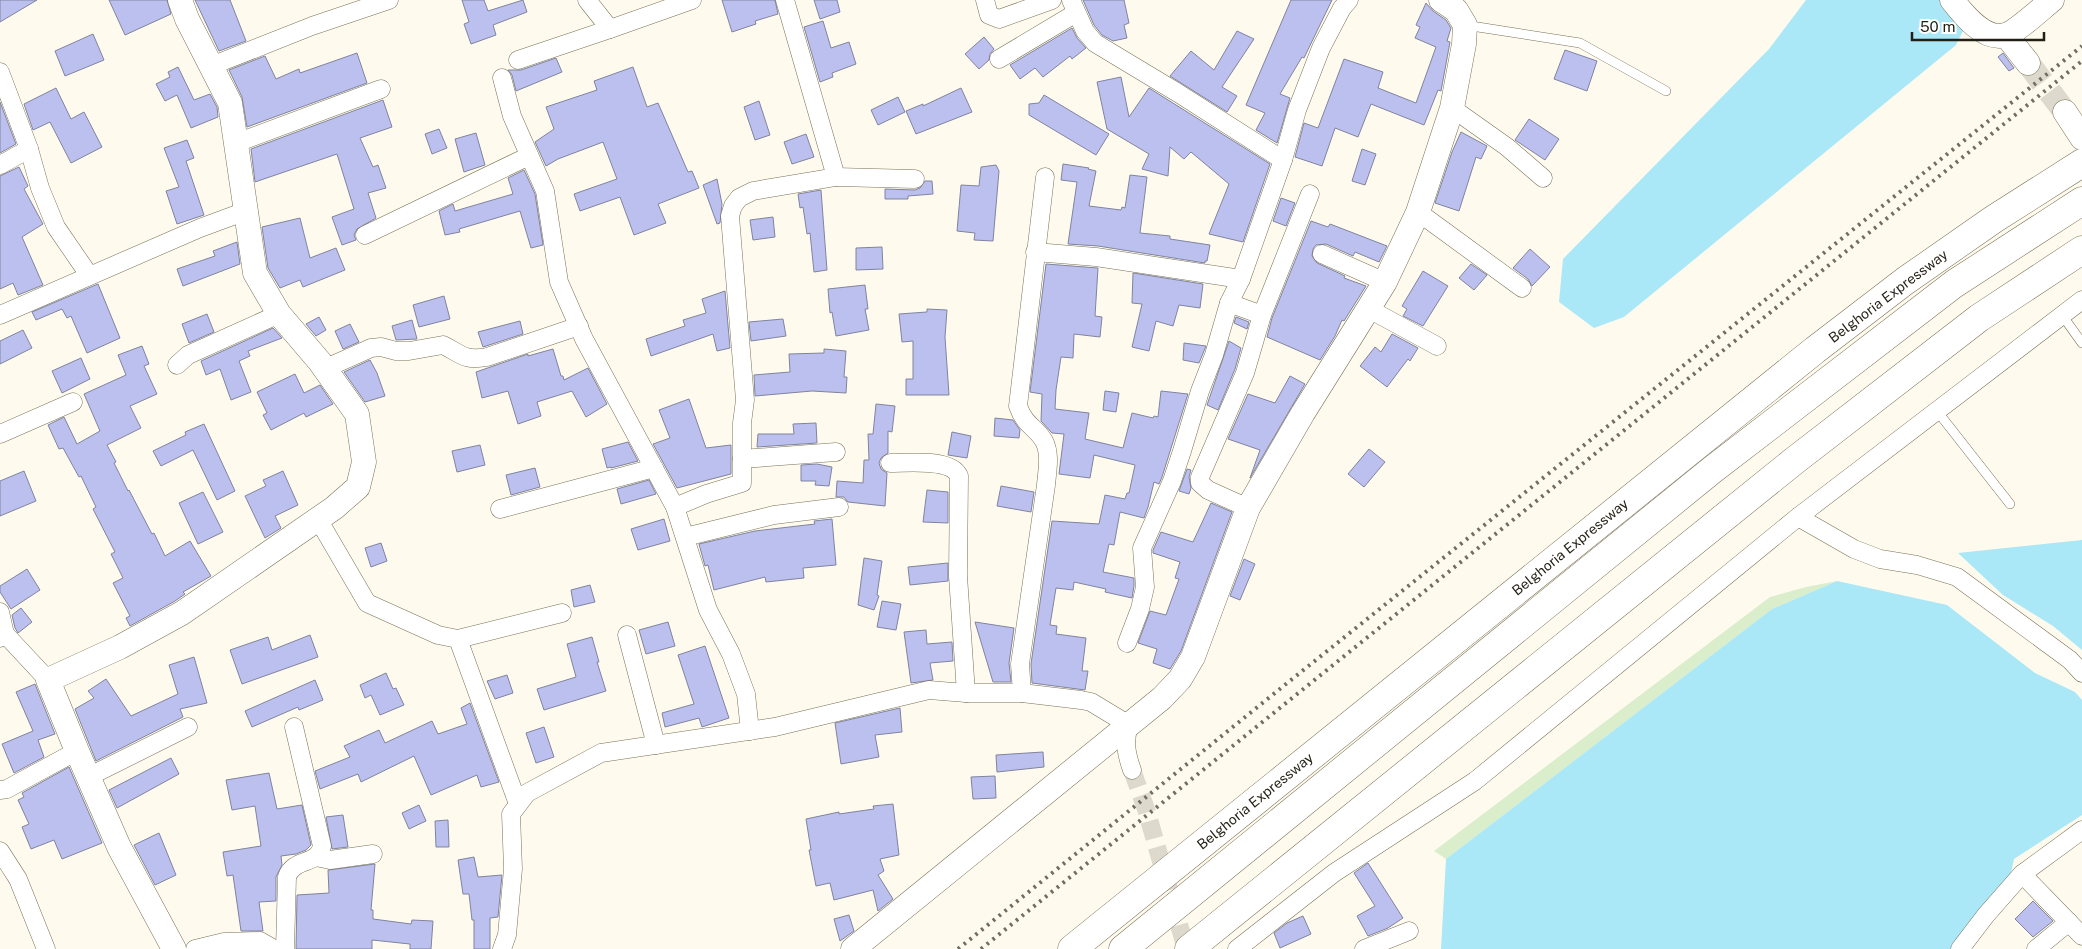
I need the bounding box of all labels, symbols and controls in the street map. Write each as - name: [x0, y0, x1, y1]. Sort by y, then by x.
- scale bar: [1912, 10, 2044, 42]
- text: 50 m: [1920, 18, 1955, 35]
- street label: Belghoria Expressway: [1825, 246, 1951, 346]
- street label: Belghoria Expressway: [1509, 495, 1632, 599]
- street label: Belghoria Expressway: [1194, 749, 1317, 853]

